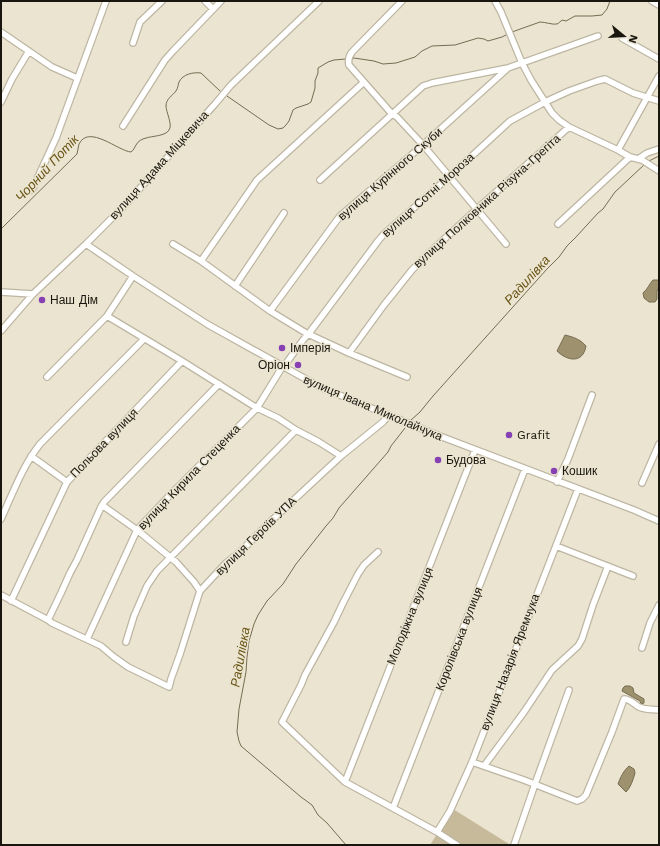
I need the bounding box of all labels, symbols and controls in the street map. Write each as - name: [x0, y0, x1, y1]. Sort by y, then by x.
- north arrow: [604, 16, 644, 56]
- text: N: [626, 33, 640, 45]
- street label: вулиця Адама Міцкевича: [107, 108, 212, 222]
- street label: вулиця Курінного Скуби: [335, 125, 445, 223]
- water label: Чорний Потік: [12, 131, 82, 204]
- street label: вулиця Полковника Різуна-Грегіта: [411, 131, 564, 271]
- street label: вулиця Сотні Мороза: [379, 150, 477, 240]
- water label: Радилівка: [501, 252, 553, 308]
- place label: Наш Дім: [50, 293, 98, 307]
- marker: Наш Дім: [37, 295, 47, 305]
- place label: Імперія: [290, 341, 331, 355]
- marker: Імперія: [277, 343, 287, 353]
- place label: Оріон: [258, 358, 290, 372]
- marker: Оріон: [293, 360, 303, 370]
- street label: вулиця Івана Миколайчука: [301, 372, 445, 444]
- street label: Польова вулиця: [67, 405, 141, 481]
- street label: вулиця Кирила Стеценка: [135, 421, 243, 533]
- place label: Grafit: [517, 428, 550, 442]
- marker: Grafit: [504, 430, 514, 440]
- place label: Будова: [446, 453, 486, 467]
- marker: Будова: [433, 455, 443, 465]
- place label: Кошик: [562, 464, 598, 478]
- marker: Кошик: [549, 466, 559, 476]
- street label: вулиця Героїв УПА: [213, 494, 299, 578]
- street label: Молодіжна вулиця: [384, 565, 436, 667]
- street label: Королівська вулиця: [433, 585, 485, 693]
- street label: вулиця Назарія Яремчука: [477, 591, 543, 732]
- water label: Радилівка: [227, 626, 253, 688]

